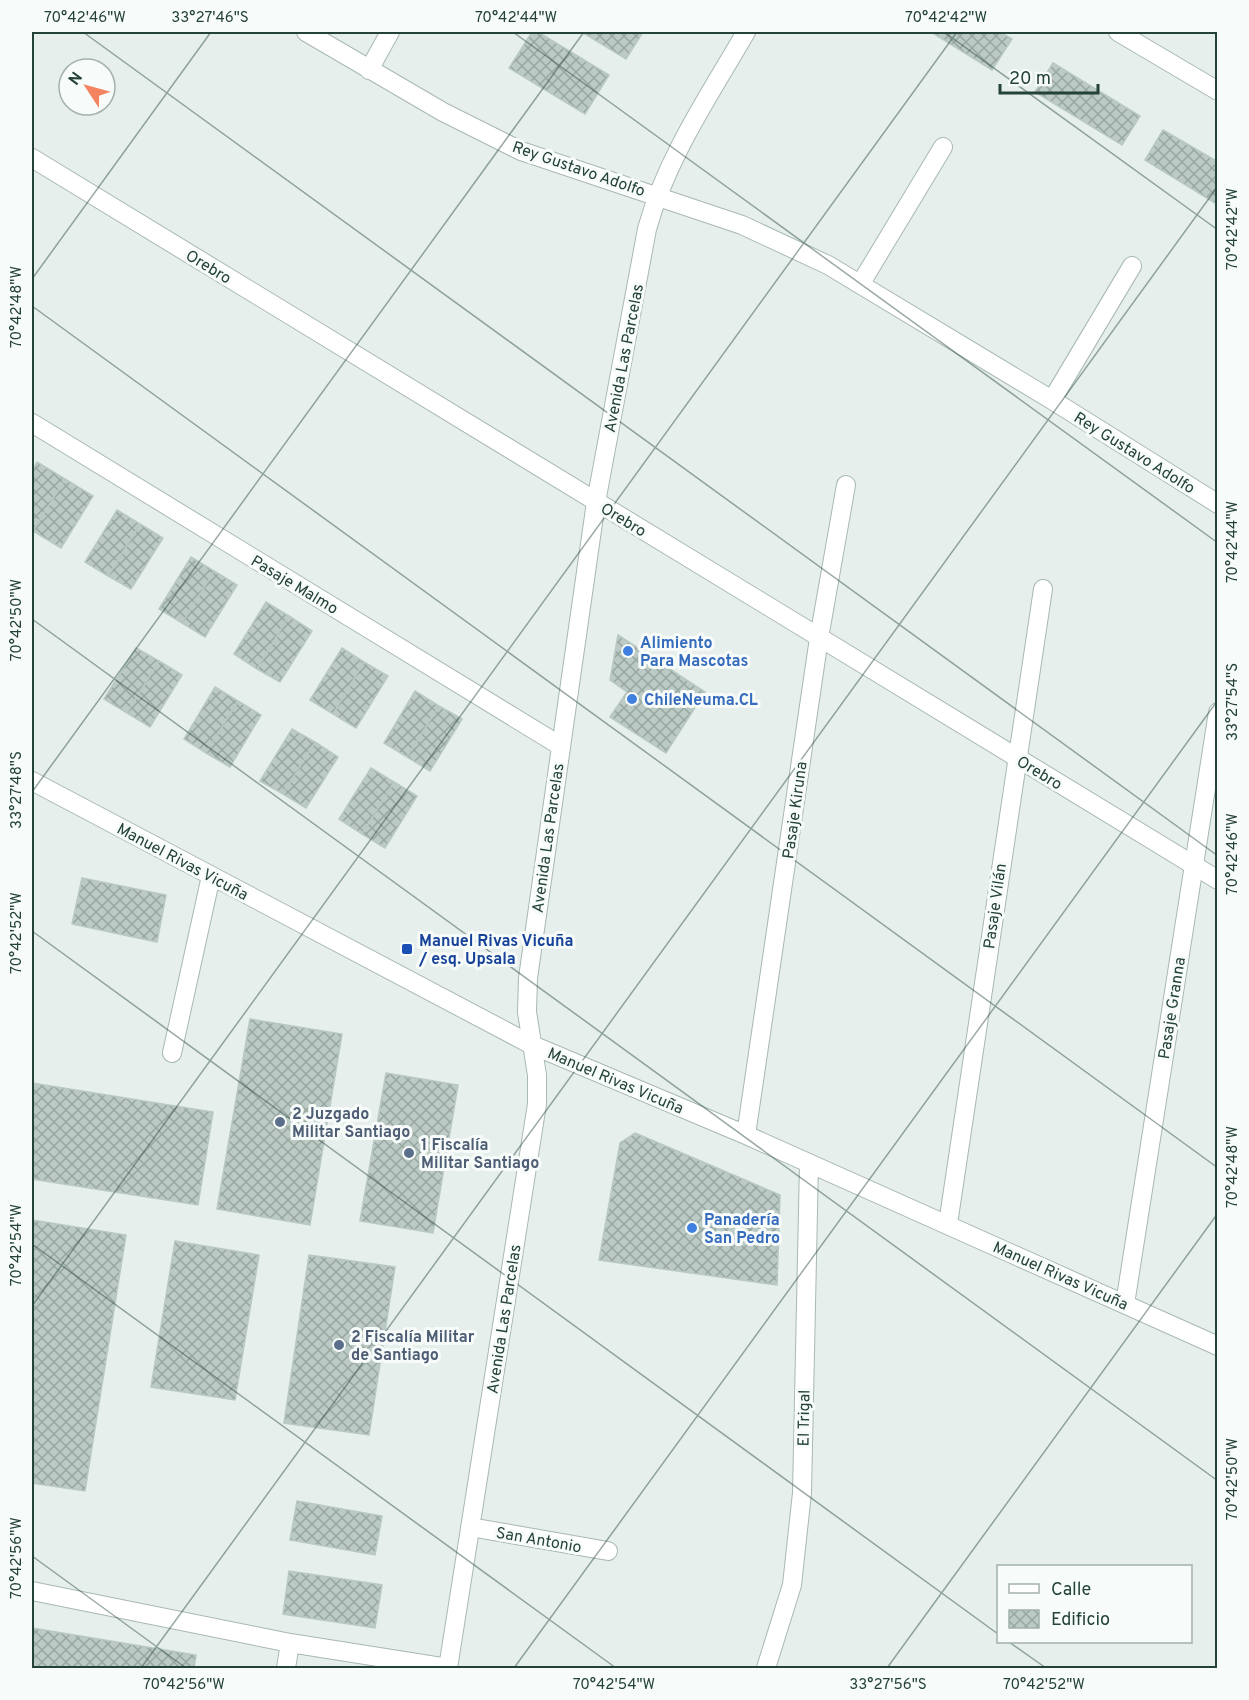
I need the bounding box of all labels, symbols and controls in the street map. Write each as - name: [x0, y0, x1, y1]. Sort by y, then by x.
- text: 70°42'46"W: [44, 9, 126, 28]
- text: 33°27'46"S: [171, 9, 249, 28]
- text: 70°42'44"W: [475, 9, 557, 28]
- text: 70°42'42"W: [905, 9, 987, 28]
- north arrow: [57, 57, 117, 117]
- scale bar: [1000, 57, 1098, 95]
- text: 20 m: [1009, 68, 1051, 91]
- text: N: [65, 69, 88, 90]
- street label: Rey Gustavo Adolfo: [509, 138, 647, 202]
- text: 70°42'42"W: [1224, 188, 1243, 270]
- street label: Orebro: [181, 246, 235, 289]
- text: 70°42'48"W: [8, 266, 27, 348]
- street label: Avenida Las Parcelas: [601, 282, 649, 434]
- street label: Rey Gustavo Adolfo: [1070, 408, 1198, 499]
- street label: Orebro: [596, 499, 650, 542]
- text: 70°42'44"W: [1224, 501, 1243, 583]
- street label: Pasaje Malmo: [247, 552, 341, 620]
- text: 70°42'50"W: [8, 579, 27, 661]
- place label: Alimiento Para Mascotas: [640, 634, 749, 672]
- marker: Alimiento Para Mascotas: [621, 644, 635, 658]
- text: 33°27'54"S: [1224, 663, 1243, 741]
- place label: ChileNeuma.CL: [644, 691, 758, 711]
- marker: ChileNeuma.CL: [625, 692, 639, 706]
- text: 33°27'48"S: [8, 751, 27, 829]
- street label: Orebro: [1012, 752, 1066, 795]
- street label: Pasaje Kiruna: [779, 760, 813, 860]
- street label: Avenida Las Parcelas: [529, 762, 569, 914]
- text: 70°42'46"W: [1224, 813, 1243, 895]
- street label: Manuel Rivas Vicuña: [113, 820, 251, 906]
- street label: Pasaje Vilán: [980, 862, 1012, 950]
- text: 70°42'52"W: [8, 892, 27, 974]
- place label: Manuel Rivas Vicuña / esq. Upsala: [418, 932, 574, 970]
- marker: Manuel Rivas Vicuña / esq. Upsala: [400, 942, 414, 956]
- street label: Pasaje Granna: [1155, 956, 1191, 1061]
- street label: Manuel Rivas Vicuña: [544, 1044, 686, 1120]
- place label: 2 Juzgado Militar Santiago: [292, 1105, 410, 1143]
- marker: 2 Juzgado Militar Santiago: [273, 1115, 287, 1129]
- text: 70°42'48"W: [1224, 1126, 1243, 1208]
- place label: 1 Fiscalía Militar Santiago: [421, 1136, 539, 1174]
- marker: 1 Fiscalía Militar Santiago: [402, 1146, 416, 1160]
- text: 70°42'54"W: [8, 1204, 27, 1286]
- place label: Panadería San Pedro: [704, 1211, 780, 1249]
- marker: Panadería San Pedro: [685, 1221, 699, 1235]
- street label: Manuel Rivas Vicuña: [989, 1238, 1131, 1316]
- street label: Avenida Las Parcelas: [483, 1243, 527, 1395]
- place label: 2 Fiscalía Militar de Santiago: [351, 1328, 475, 1366]
- marker: 2 Fiscalía Militar de Santiago: [332, 1338, 346, 1352]
- street label: El Trigal: [795, 1389, 815, 1447]
- text: 70°42'50"W: [1224, 1438, 1243, 1520]
- text: 70°42'56"W: [8, 1517, 27, 1599]
- street label: San Antonio: [494, 1524, 583, 1558]
- legend: [997, 1565, 1192, 1643]
- text: Calle: [1051, 1579, 1091, 1602]
- text: Edificio: [1051, 1609, 1110, 1632]
- text: 70°42'56"W: [143, 1676, 225, 1695]
- text: 70°42'54"W: [573, 1676, 655, 1695]
- text: 33°27'56"S: [849, 1676, 927, 1695]
- text: 70°42'52"W: [1003, 1676, 1085, 1695]

